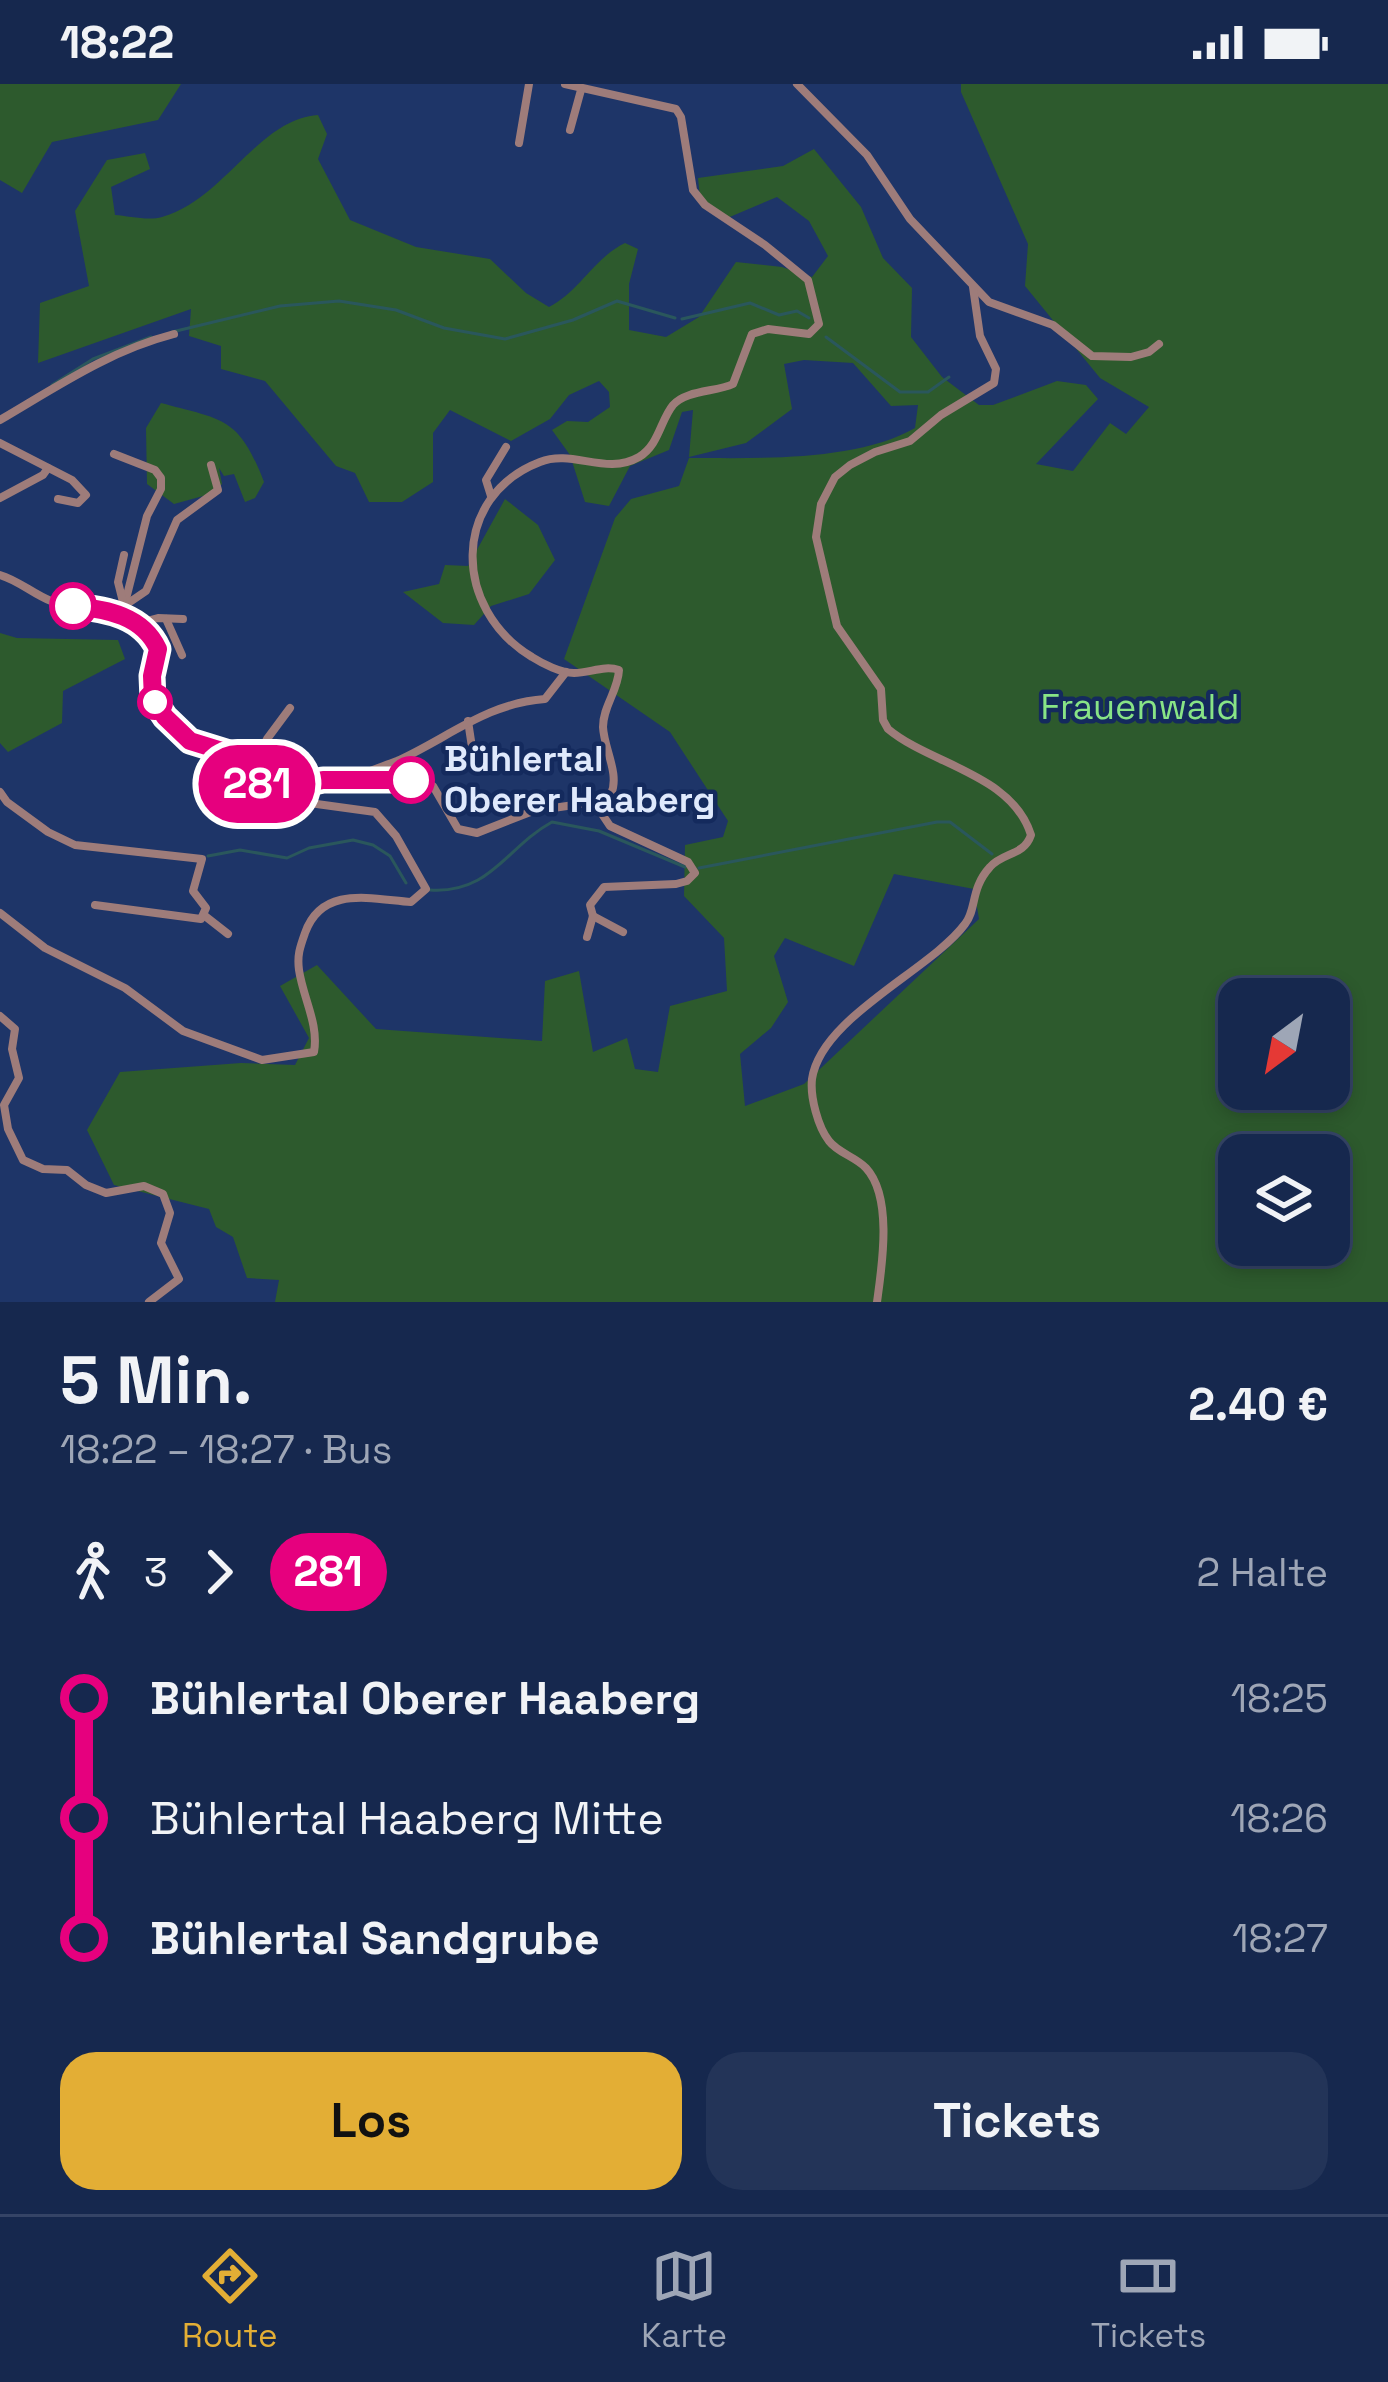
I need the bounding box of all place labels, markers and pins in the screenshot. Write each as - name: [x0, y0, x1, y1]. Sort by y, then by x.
- unlabelled marker: [51, 584, 95, 628]
- unlabelled marker: [139, 686, 171, 718]
- place label: Bühlertal Oberer Haaberg: [444, 736, 715, 823]
- marker: Bühlertal Oberer Haaberg: [389, 758, 433, 802]

